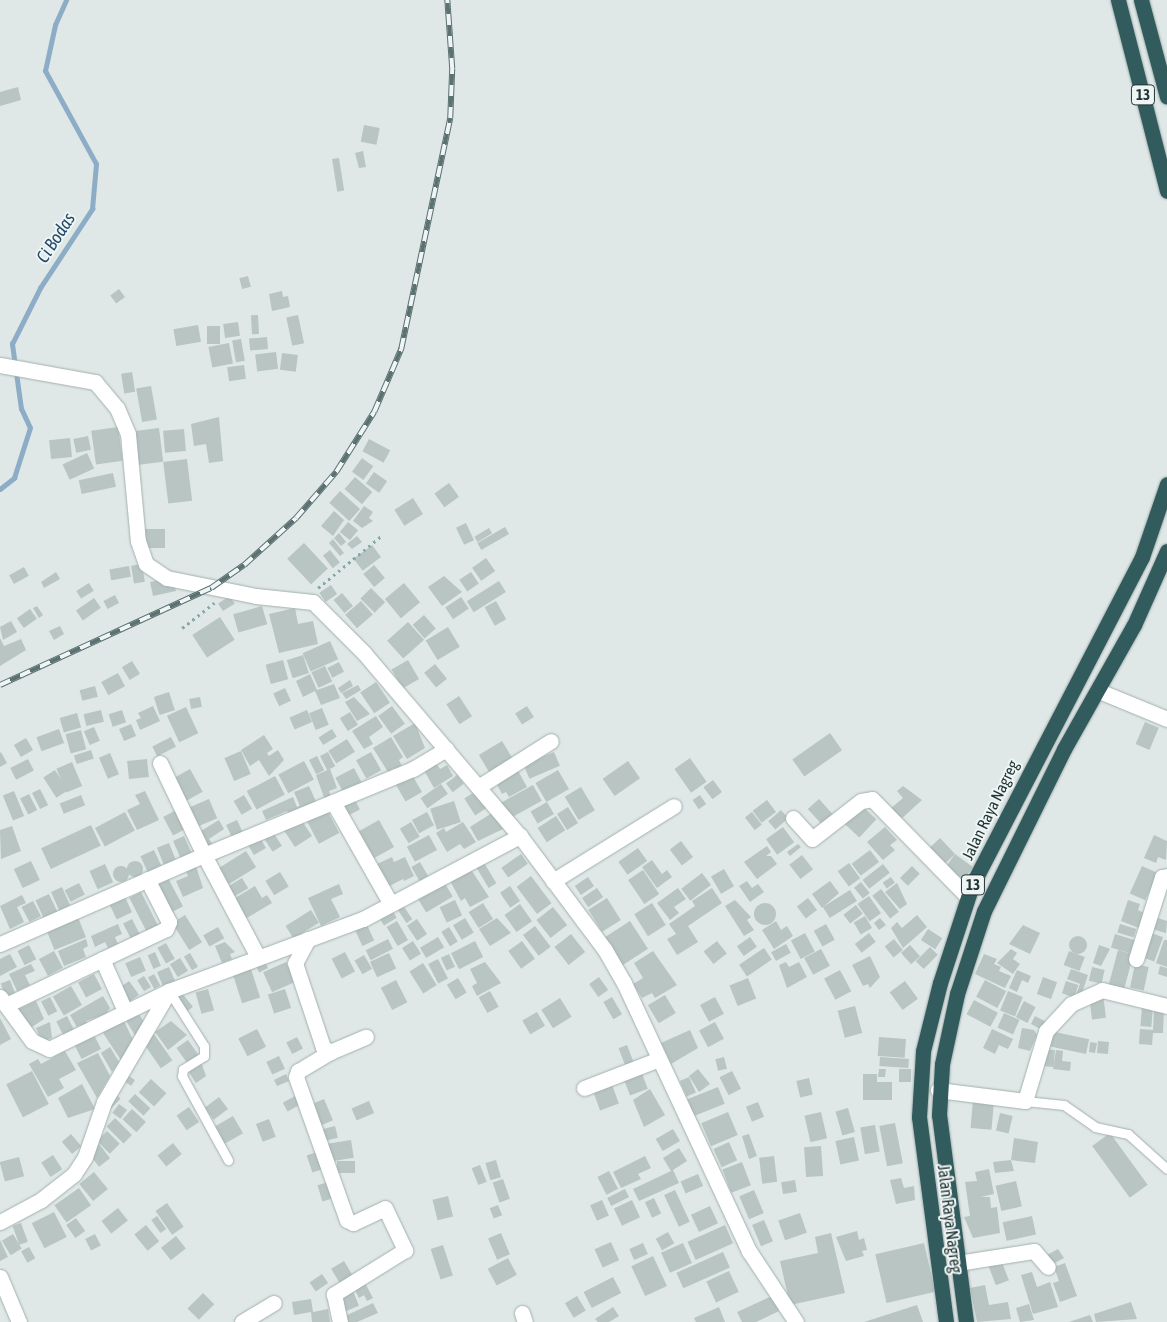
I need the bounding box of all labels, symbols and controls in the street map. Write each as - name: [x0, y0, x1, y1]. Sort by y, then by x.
- road number: 13: [1130, 82, 1156, 108]
- water label: Ci Bodas: [32, 209, 80, 267]
- street label: Jalan Raya Nagreg: [958, 757, 1022, 863]
- road number: 13: [960, 872, 986, 898]
- street label: Jalan Raya Nagreg: [934, 1164, 966, 1274]

